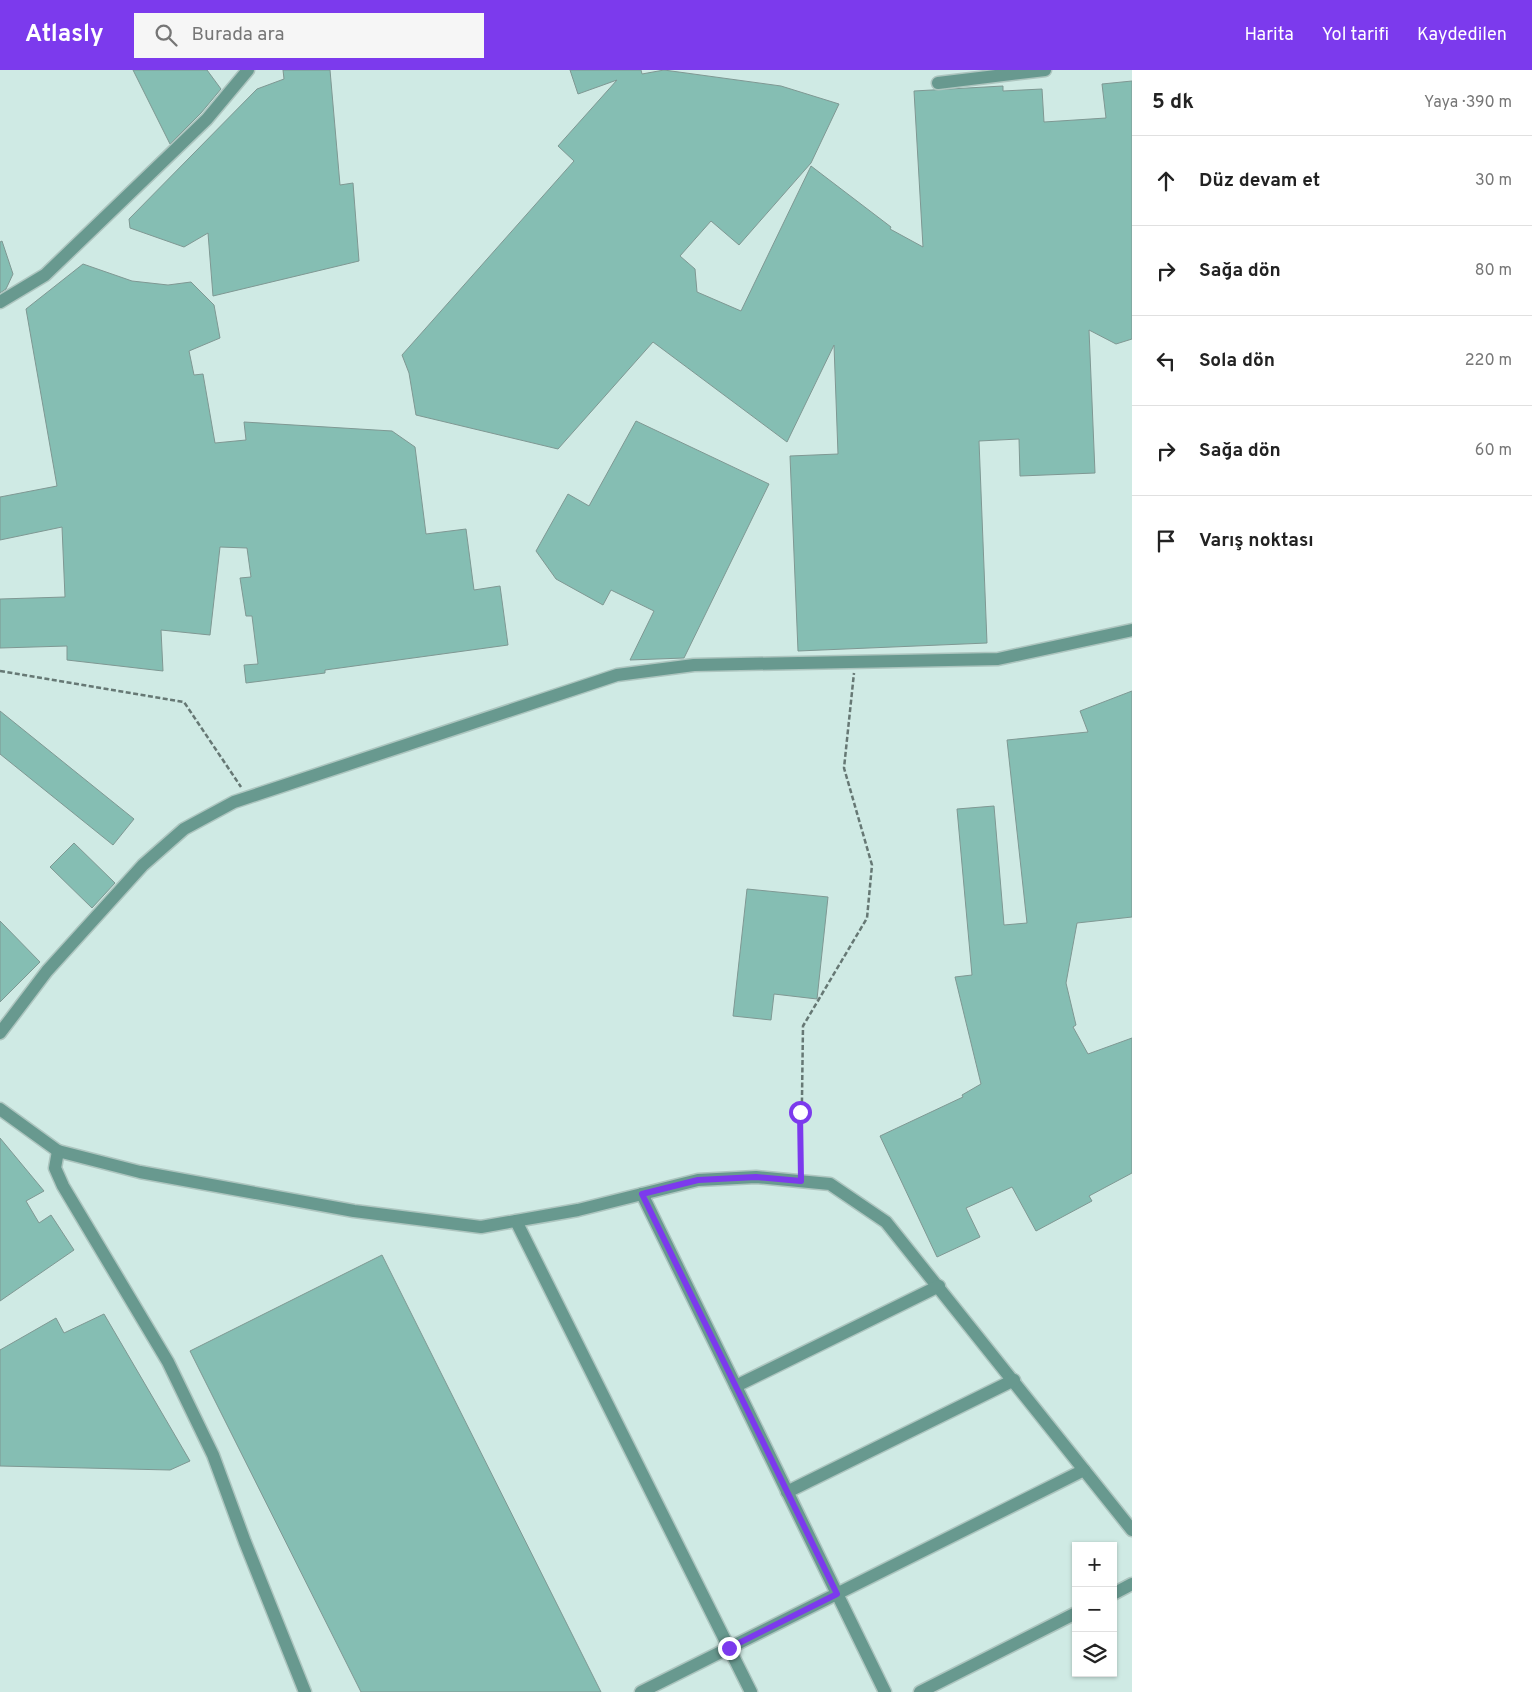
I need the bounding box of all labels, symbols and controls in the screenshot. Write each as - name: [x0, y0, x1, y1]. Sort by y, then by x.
- search box: [134, 13, 484, 58]
- text: Atlasly: [25, 20, 104, 50]
- icon: search: [152, 21, 180, 49]
- text: Burada ara: [192, 23, 285, 47]
- text: Harita: [1244, 24, 1294, 47]
- text: Yol tarifi: [1322, 24, 1389, 47]
- text: Kaydedilen: [1417, 24, 1507, 47]
- text: 5 dk: [1152, 89, 1194, 116]
- text: Yaya · 390 m: [1424, 93, 1512, 113]
- icon: ahead: [1152, 167, 1180, 195]
- text: Düz devam et: [1199, 169, 1320, 193]
- text: 30 m: [1475, 171, 1512, 191]
- icon: right: [1152, 257, 1180, 285]
- text: Sağa dön: [1199, 259, 1281, 283]
- text: 80 m: [1475, 261, 1512, 281]
- icon: left: [1152, 347, 1180, 375]
- text: Sola dön: [1199, 349, 1275, 373]
- text: 220 m: [1465, 351, 1512, 371]
- icon: right: [1152, 437, 1180, 465]
- text: Sağa dön: [1199, 439, 1281, 463]
- text: 60 m: [1475, 441, 1512, 461]
- icon: arrive: [1152, 527, 1180, 555]
- text: Varış noktası: [1199, 529, 1314, 553]
- route start: [789, 1101, 812, 1124]
- map controls: [1072, 1542, 1117, 1677]
- button: +: [1072, 1542, 1117, 1587]
- button: −: [1072, 1587, 1117, 1632]
- button: layers: [1072, 1632, 1117, 1677]
- route end: [718, 1637, 741, 1660]

